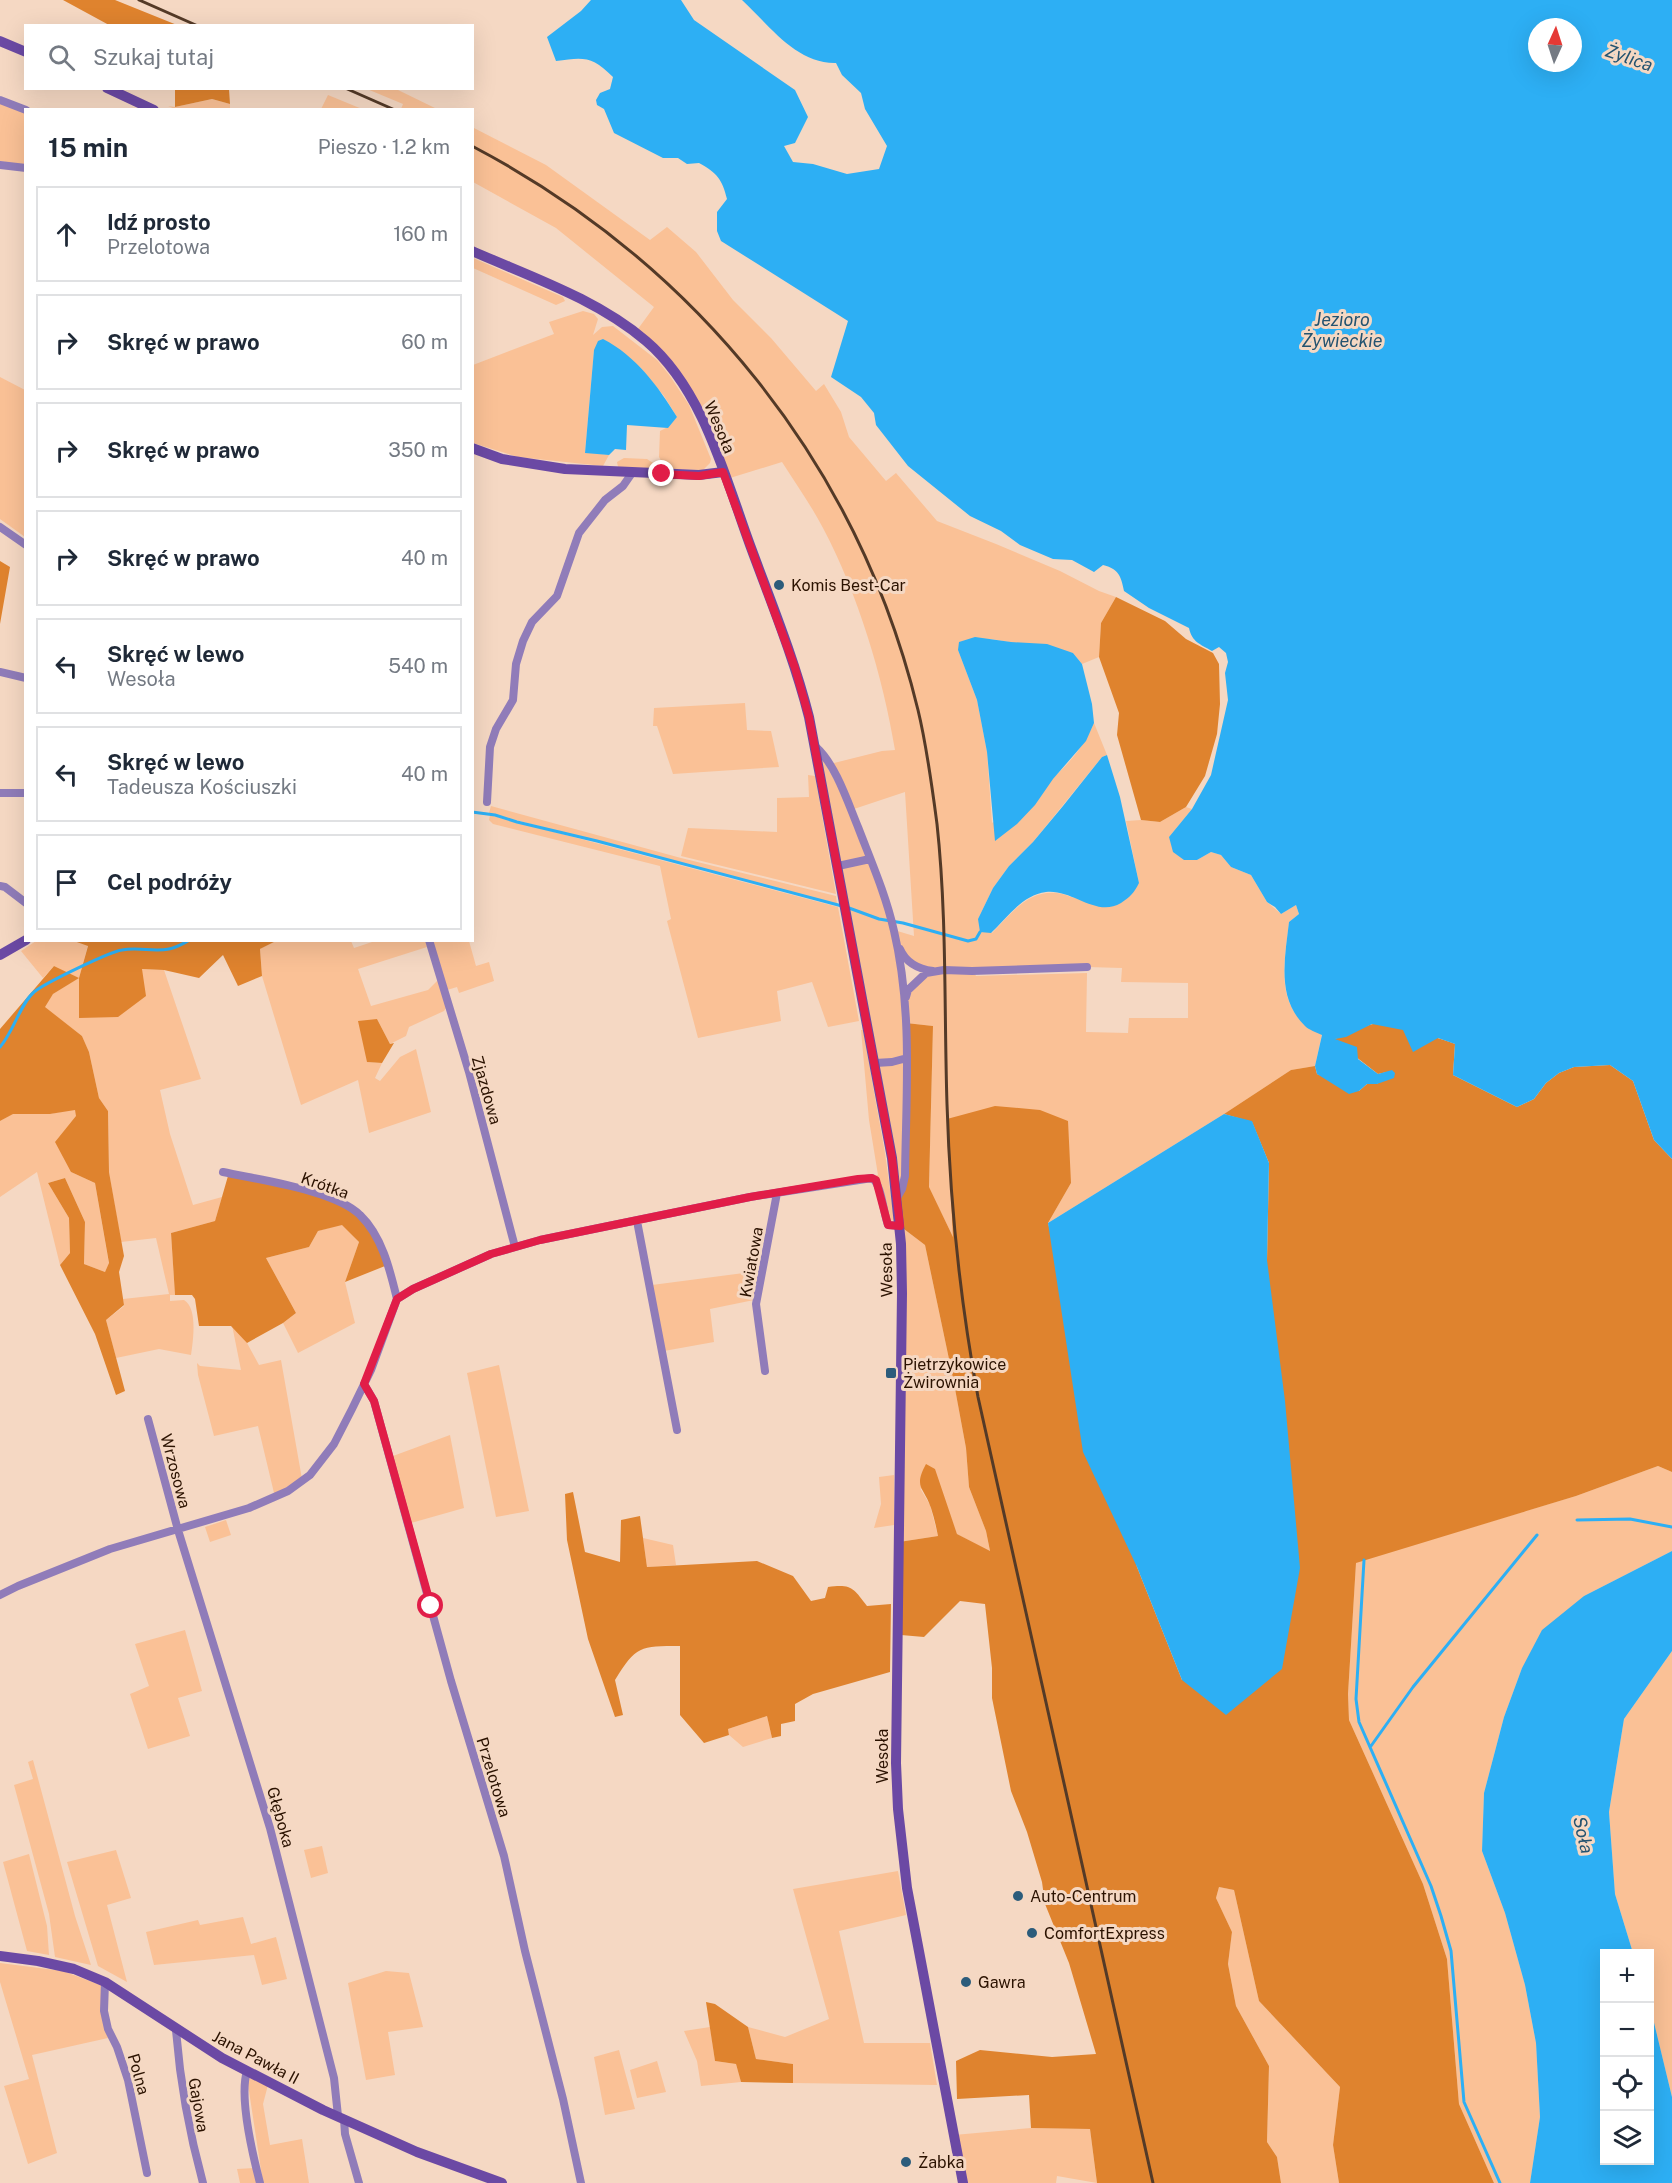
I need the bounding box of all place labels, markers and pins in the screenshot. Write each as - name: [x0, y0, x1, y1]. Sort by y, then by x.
- place label: Komis Best-Car: [791, 576, 906, 595]
- marker: Komis Best-Car: [772, 578, 786, 592]
- place label: Pietrzykowice Żwirownia: [903, 1355, 1006, 1392]
- marker: Pietrzykowice Żwirownia: [884, 1366, 898, 1380]
- place label: Auto-Centrum: [1030, 1887, 1136, 1906]
- marker: Auto-Centrum: [1011, 1889, 1025, 1903]
- place label: ComfortExpress: [1044, 1924, 1165, 1943]
- marker: ComfortExpress: [1025, 1926, 1039, 1940]
- place label: Gawra: [978, 1973, 1026, 1992]
- marker: Gawra: [959, 1975, 973, 1989]
- place label: Żabka: [918, 2152, 964, 2172]
- marker: Żabka: [899, 2155, 913, 2169]

